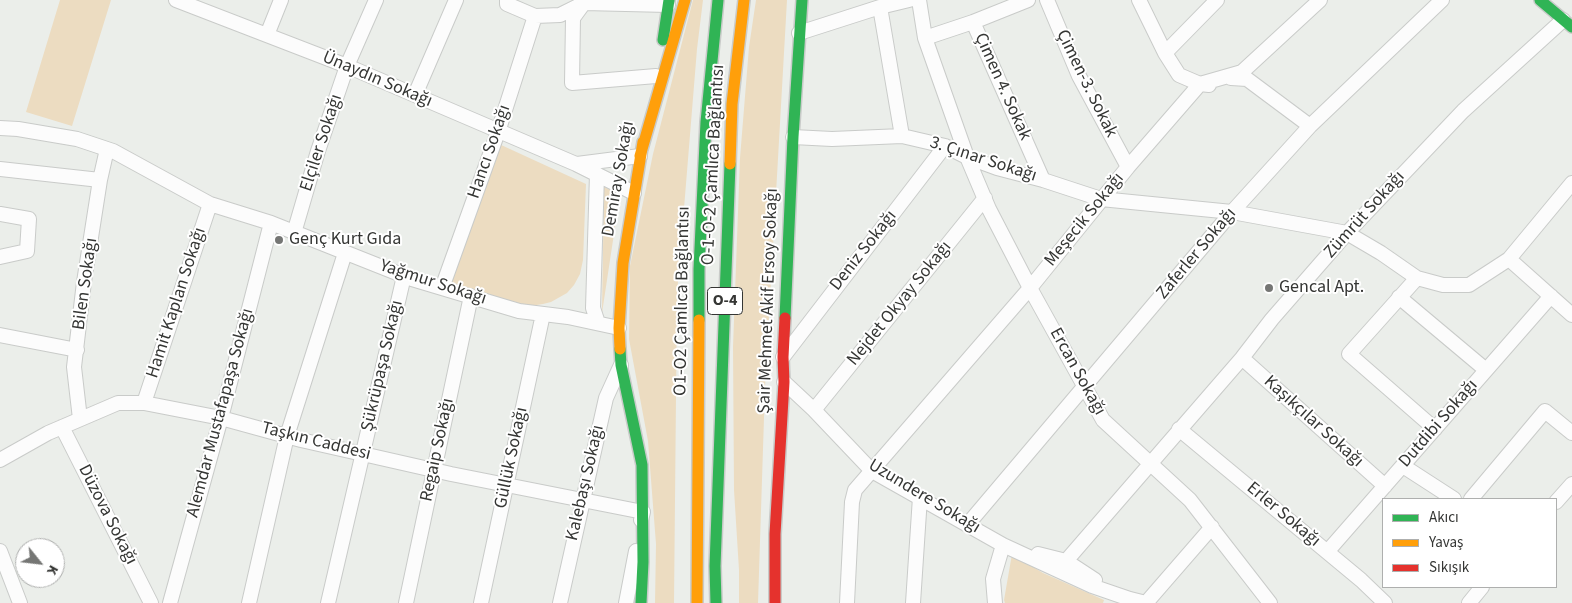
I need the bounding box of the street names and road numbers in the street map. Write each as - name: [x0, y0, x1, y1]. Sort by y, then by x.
- street label: Çimen-3. Sokak: [1051, 27, 1121, 141]
- street label: Çimen 4. Sokak: [969, 30, 1035, 144]
- street label: Ünaydın Sokağı: [319, 47, 435, 113]
- street label: O-1-O-2 Çamlıca Bağlantısı: [698, 64, 730, 266]
- street label: Elçiler Sokağı: [296, 92, 348, 194]
- street label: Hancı Sokağı: [464, 102, 516, 202]
- street label: Demiray Sokağı: [598, 120, 640, 238]
- street label: 3. Çınar Sokağı: [927, 133, 1039, 187]
- street label: Zümrüt Sokağı: [1320, 167, 1410, 263]
- street label: Meşecik Sokağı: [1041, 169, 1129, 271]
- street label: Şair Mehmet Akif Ersoy Sokağı: [754, 188, 784, 414]
- street label: Zaferler Sokağı: [1152, 204, 1242, 304]
- street label: O1-O2 Çamlıca Bağlantısı: [671, 206, 695, 396]
- street label: Deniz Sokağı: [826, 206, 902, 296]
- street label: Hamit Kaplan Sokağı: [142, 225, 212, 381]
- street label: Bilen Sokağı: [69, 237, 103, 331]
- street label: Nejdet Okyay Sokağı: [843, 237, 957, 371]
- street label: Yağmur Sokağı: [377, 256, 489, 310]
- road number: O-4: [708, 288, 742, 314]
- street label: Şükrüpaşa Sokağı: [357, 298, 409, 434]
- street label: Alemdar Mustafapaşa Sokağı: [183, 306, 259, 520]
- street label: Ercan Sokağı: [1044, 324, 1110, 420]
- street label: Kaşıkçılar Sokağı: [1259, 372, 1367, 472]
- street label: Dutdibi Sokağı: [1395, 375, 1483, 473]
- street label: Regaip Sokağı: [416, 396, 460, 504]
- street label: Güllük Sokağı: [491, 405, 533, 511]
- street label: Taşkın Caddesi: [259, 418, 373, 466]
- street label: Kalebaşı Sokağı: [562, 423, 610, 543]
- street label: Uzundere Sokağı: [864, 455, 984, 539]
- street label: Düzova Sokağı: [73, 461, 141, 569]
- street label: Erler Sokağı: [1242, 478, 1324, 552]

